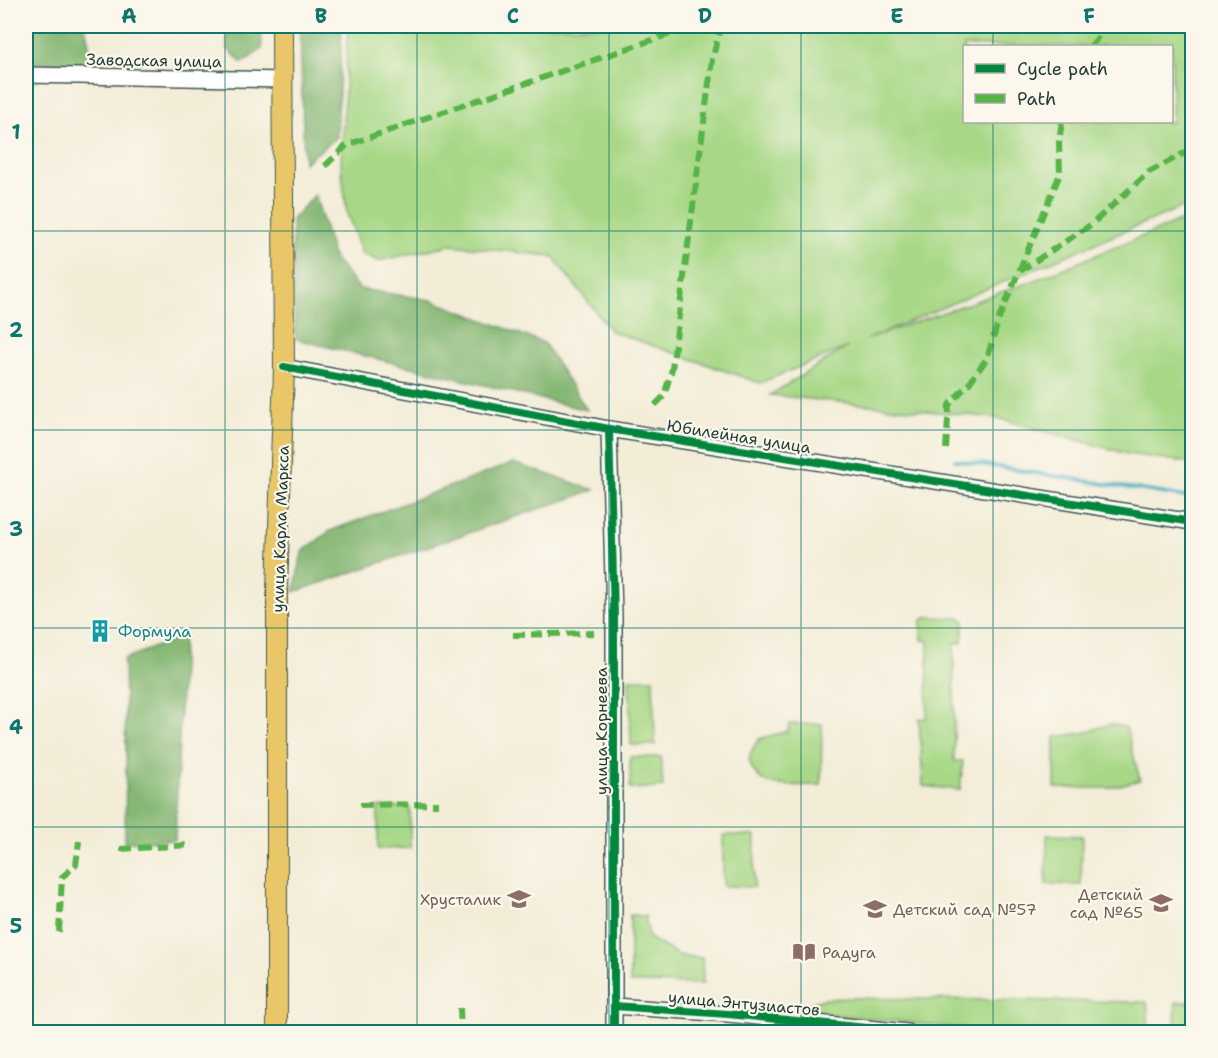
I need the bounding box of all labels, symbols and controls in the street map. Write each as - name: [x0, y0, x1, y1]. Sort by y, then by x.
- text: A: [121, 3, 137, 29]
- text: B: [315, 3, 327, 29]
- text: C: [507, 3, 519, 29]
- text: D: [698, 3, 712, 29]
- text: E: [890, 3, 904, 29]
- text: F: [1083, 3, 1095, 29]
- legend: [963, 45, 1173, 123]
- street label: Заводская улица: [86, 49, 222, 72]
- text: Cycle path: [1017, 57, 1108, 81]
- text: Path: [1017, 87, 1056, 111]
- text: 1: [11, 119, 21, 145]
- text: 2: [9, 317, 23, 343]
- street label: Юбилейная улица: [665, 415, 812, 458]
- street label: улица Карла Маркса: [267, 445, 294, 613]
- text: 3: [9, 516, 23, 542]
- building icon: Формула: [87, 618, 113, 644]
- place label: Формула: [118, 621, 191, 642]
- street label: улица Корнеева: [591, 667, 612, 795]
- text: 4: [9, 714, 23, 740]
- place label: Детский сад №65: [1070, 884, 1143, 923]
- school or university icon: Хрусталик: [506, 886, 532, 912]
- place label: Хрусталик: [420, 889, 502, 910]
- school or university icon: Детский сад №65: [1148, 890, 1174, 916]
- school or university icon: Детский сад №57: [862, 896, 888, 922]
- place label: Детский сад №57: [893, 899, 1037, 920]
- text: 5: [10, 913, 22, 939]
- library icon: Радуга: [791, 939, 817, 965]
- place label: Радуга: [822, 942, 876, 963]
- street label: улица Энтузиастов: [667, 986, 821, 1021]

